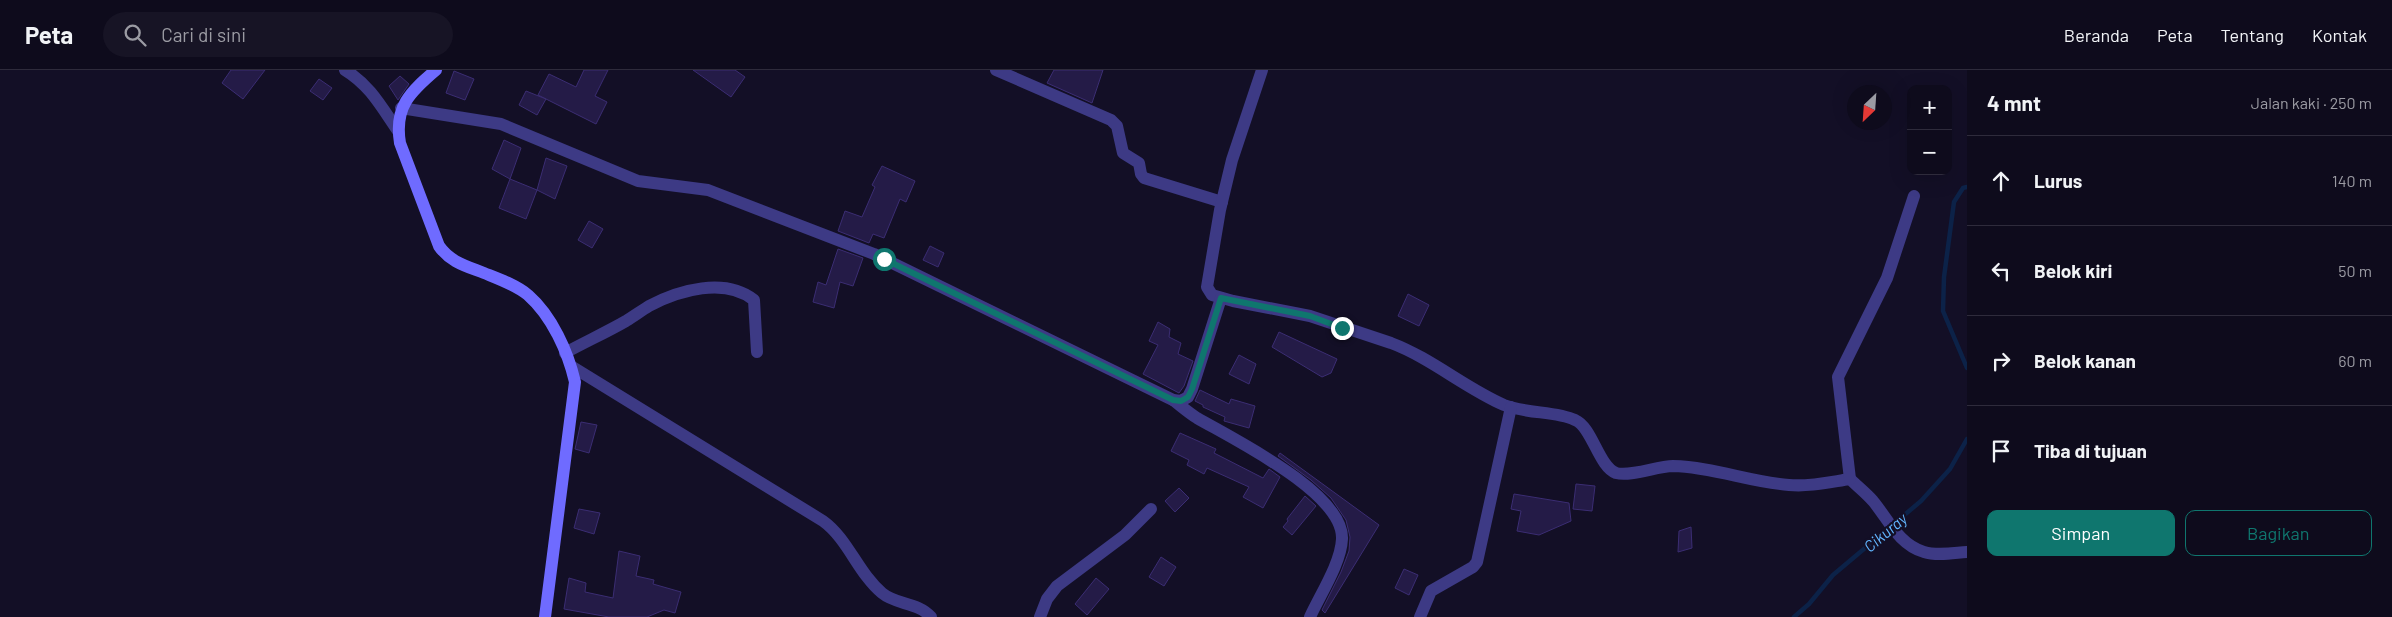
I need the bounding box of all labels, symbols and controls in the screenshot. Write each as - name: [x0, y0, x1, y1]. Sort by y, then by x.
- search box: [103, 12, 453, 57]
- text: Peta: [25, 20, 73, 49]
- icon: search: [121, 21, 149, 49]
- text: Cari di sini: [161, 23, 246, 46]
- text: Beranda: [2064, 24, 2129, 46]
- text: Peta: [2157, 24, 2193, 46]
- text: Tentang: [2221, 24, 2284, 46]
- text: Kontak: [2312, 24, 2367, 46]
- north arrow: [1847, 85, 1892, 130]
- map controls: [1907, 85, 1952, 175]
- button: +: [1907, 85, 1952, 130]
- text: 4 mnt: [1987, 90, 2041, 115]
- text: Jalan kaki · 250 m: [2251, 93, 2372, 112]
- button: −: [1907, 130, 1952, 175]
- icon: ahead: [1987, 167, 2015, 195]
- text: Lurus: [2034, 169, 2082, 192]
- text: 140 m: [2332, 171, 2372, 190]
- route start: [873, 248, 896, 271]
- icon: left: [1987, 257, 2015, 285]
- text: Belok kiri: [2034, 259, 2112, 282]
- text: 50 m: [2338, 261, 2372, 280]
- route end: [1331, 317, 1354, 340]
- icon: right: [1987, 347, 2015, 375]
- text: Belok kanan: [2034, 349, 2136, 372]
- text: 60 m: [2338, 351, 2372, 370]
- icon: arrive: [1987, 437, 2015, 465]
- text: Tiba di tujuan: [2034, 439, 2147, 462]
- water label: Cikuray: [1860, 508, 1911, 556]
- button: Simpan: [1987, 510, 2175, 556]
- button: Bagikan: [2185, 510, 2372, 556]

